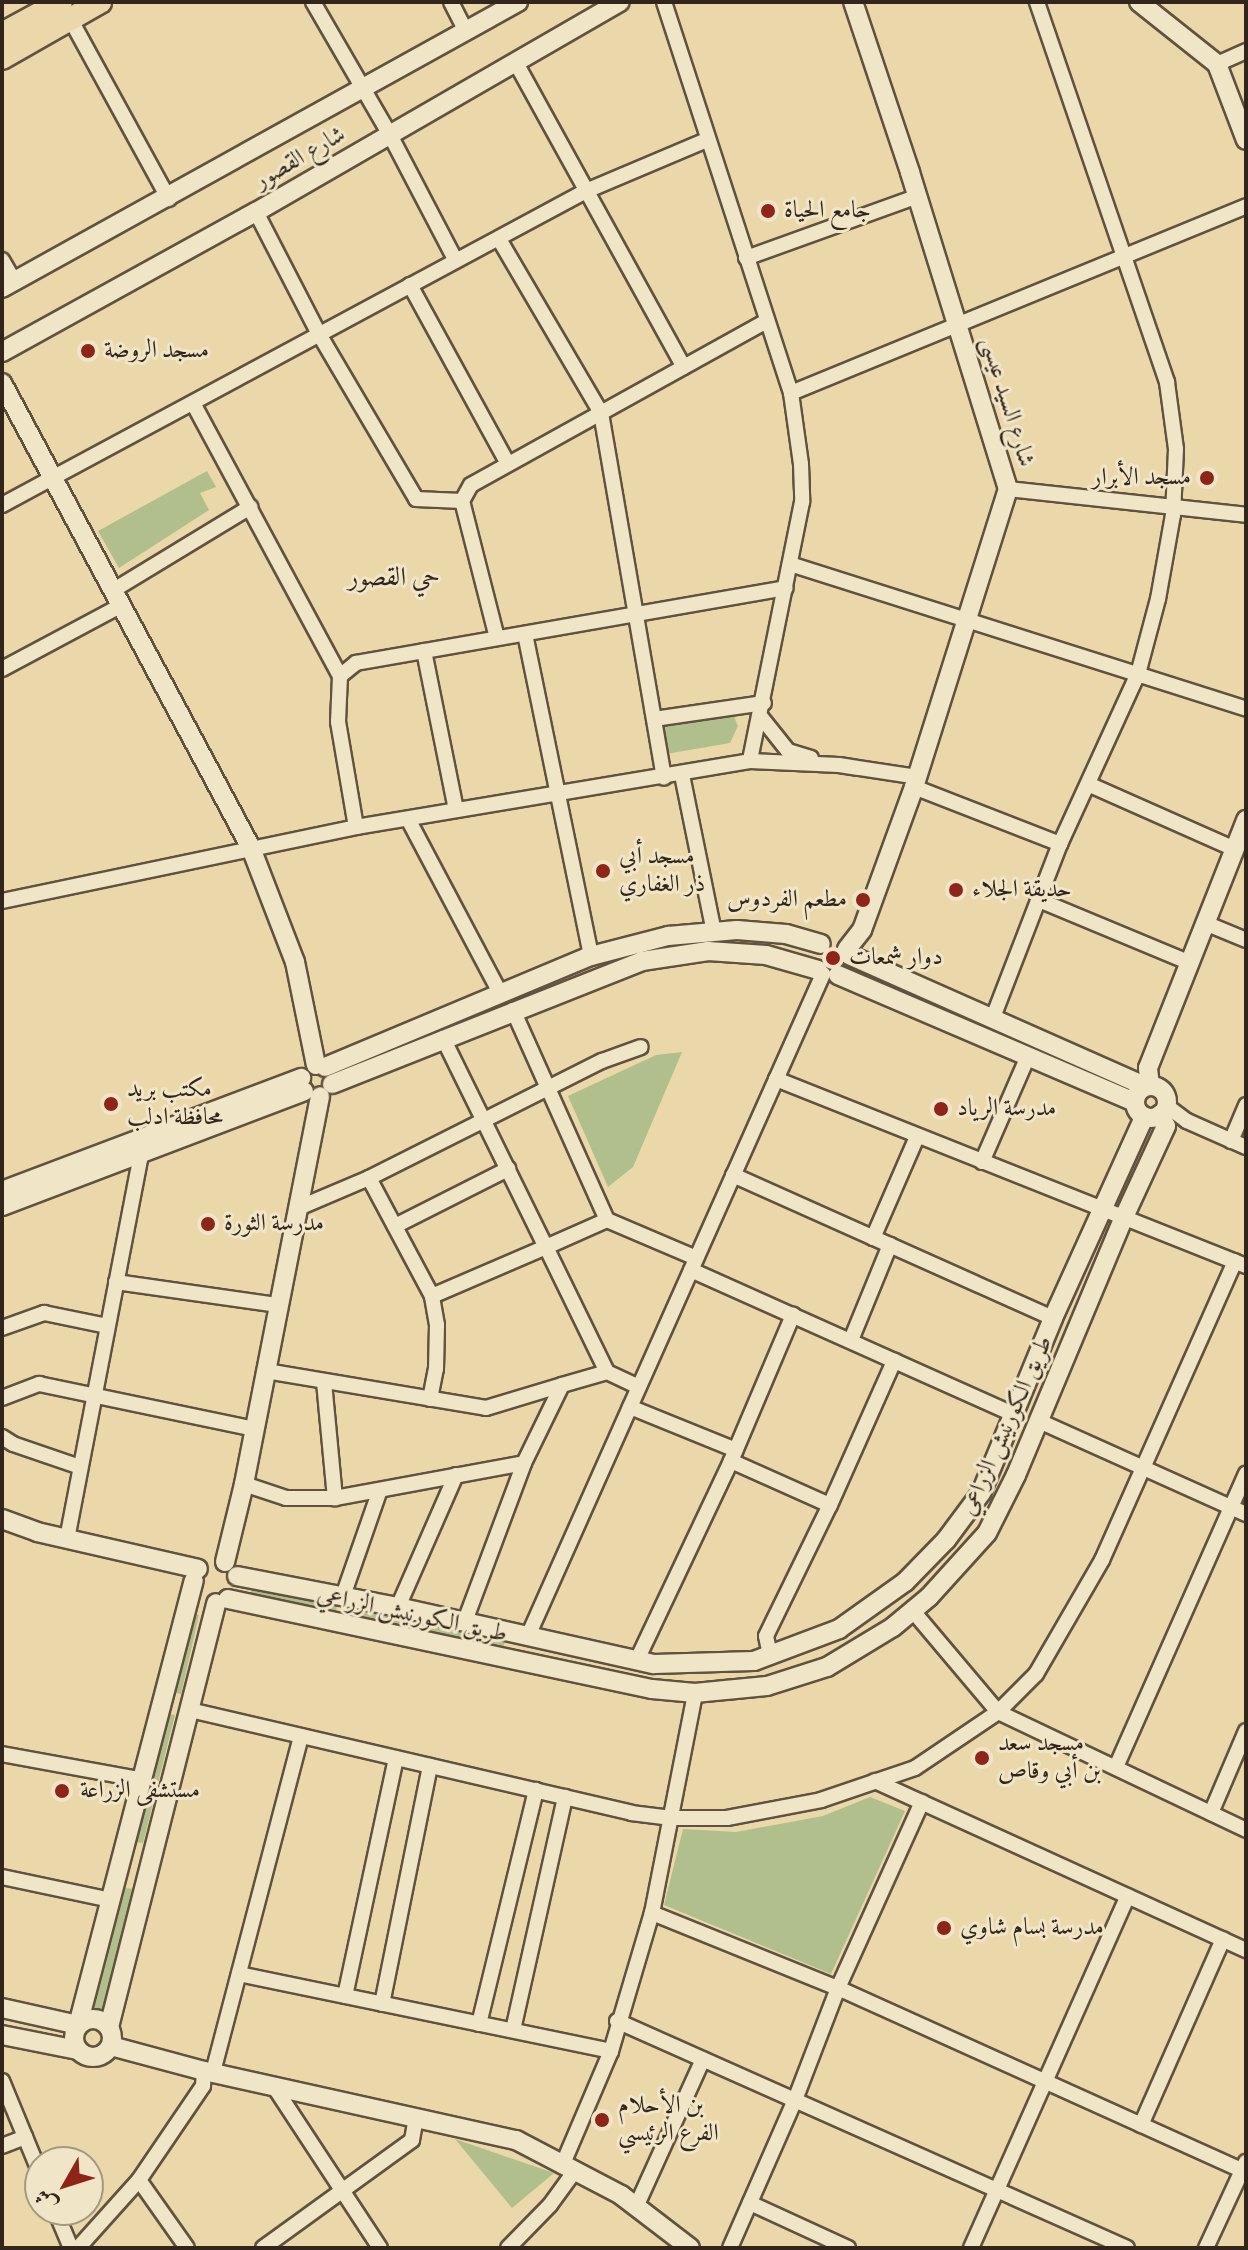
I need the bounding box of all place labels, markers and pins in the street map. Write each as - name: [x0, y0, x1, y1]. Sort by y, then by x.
- place label: جامع الحياة: [784, 197, 871, 225]
- marker: جامع الحياة: [759, 202, 777, 220]
- place label: مسجد الروضة: [104, 337, 209, 365]
- marker: مسجد الروضة: [79, 342, 97, 360]
- place label: مسجد الأبرار: [1092, 464, 1191, 492]
- marker: مسجد الأبرار: [1198, 469, 1216, 487]
- place label: مسجد أبي ذر الغفاري: [619, 843, 705, 899]
- marker: مسجد أبي ذر الغفاري: [594, 862, 612, 880]
- place label: حديقة الجلاء: [972, 876, 1072, 904]
- marker: حديقة الجلاء: [947, 881, 965, 899]
- place label: مطعم الفردوس: [727, 886, 847, 914]
- marker: مطعم الفردوس: [854, 891, 872, 909]
- place label: دوار شمعات: [849, 944, 943, 972]
- marker: دوار شمعات: [824, 949, 842, 967]
- place label: مكتب بريد محافظة ادلب: [127, 1076, 223, 1132]
- marker: مكتب بريد محافظة ادلب: [102, 1095, 120, 1113]
- place label: مدرسة الرياد: [957, 1095, 1056, 1123]
- marker: مدرسة الرياد: [932, 1100, 950, 1118]
- place label: مدرسة الثورة: [224, 1210, 324, 1238]
- marker: مدرسة الثورة: [199, 1215, 217, 1233]
- place label: مسجد سعد بن أبي وقاص: [998, 1730, 1101, 1786]
- marker: مسجد سعد بن أبي وقاص: [973, 1749, 991, 1767]
- place label: مستشفى الزراعة: [80, 1777, 200, 1805]
- marker: مستشفى الزراعة: [51, 1780, 73, 1802]
- place label: مدرسة بسام شاوي: [960, 1914, 1104, 1942]
- marker: مدرسة بسام شاوي: [935, 1919, 953, 1937]
- place label: بن الأحلام الفرع الرئيسي: [618, 2092, 719, 2148]
- marker: بن الأحلام الفرع الرئيسي: [593, 2111, 611, 2129]

